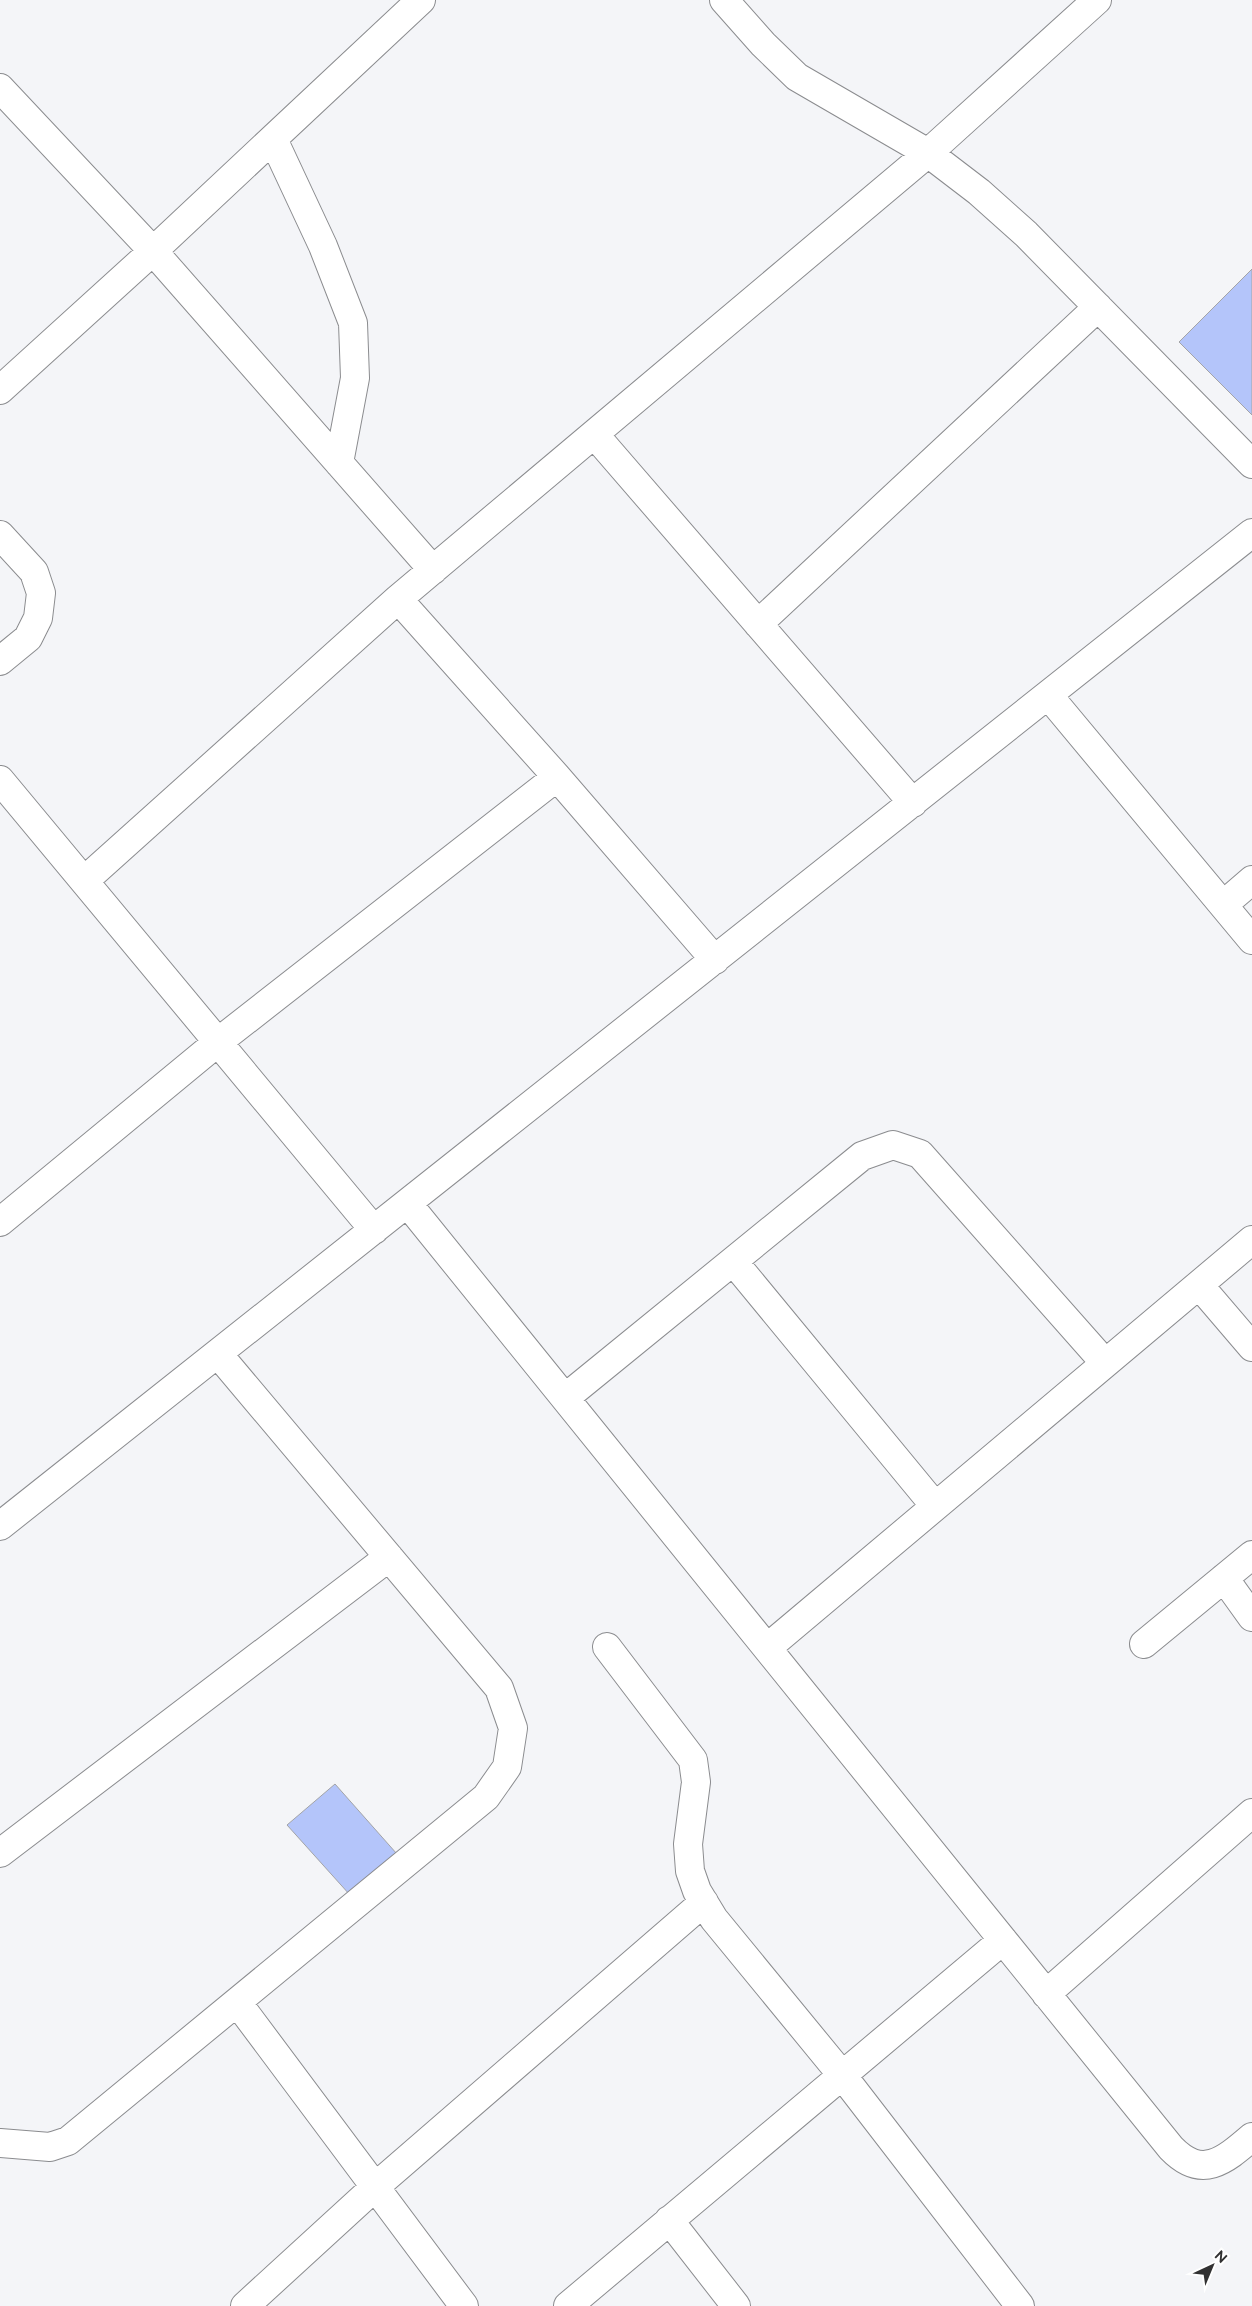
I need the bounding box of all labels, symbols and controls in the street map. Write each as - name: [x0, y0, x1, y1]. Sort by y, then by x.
- north arrow: [1187, 2241, 1237, 2291]
- text: N: [1212, 2247, 1230, 2266]

